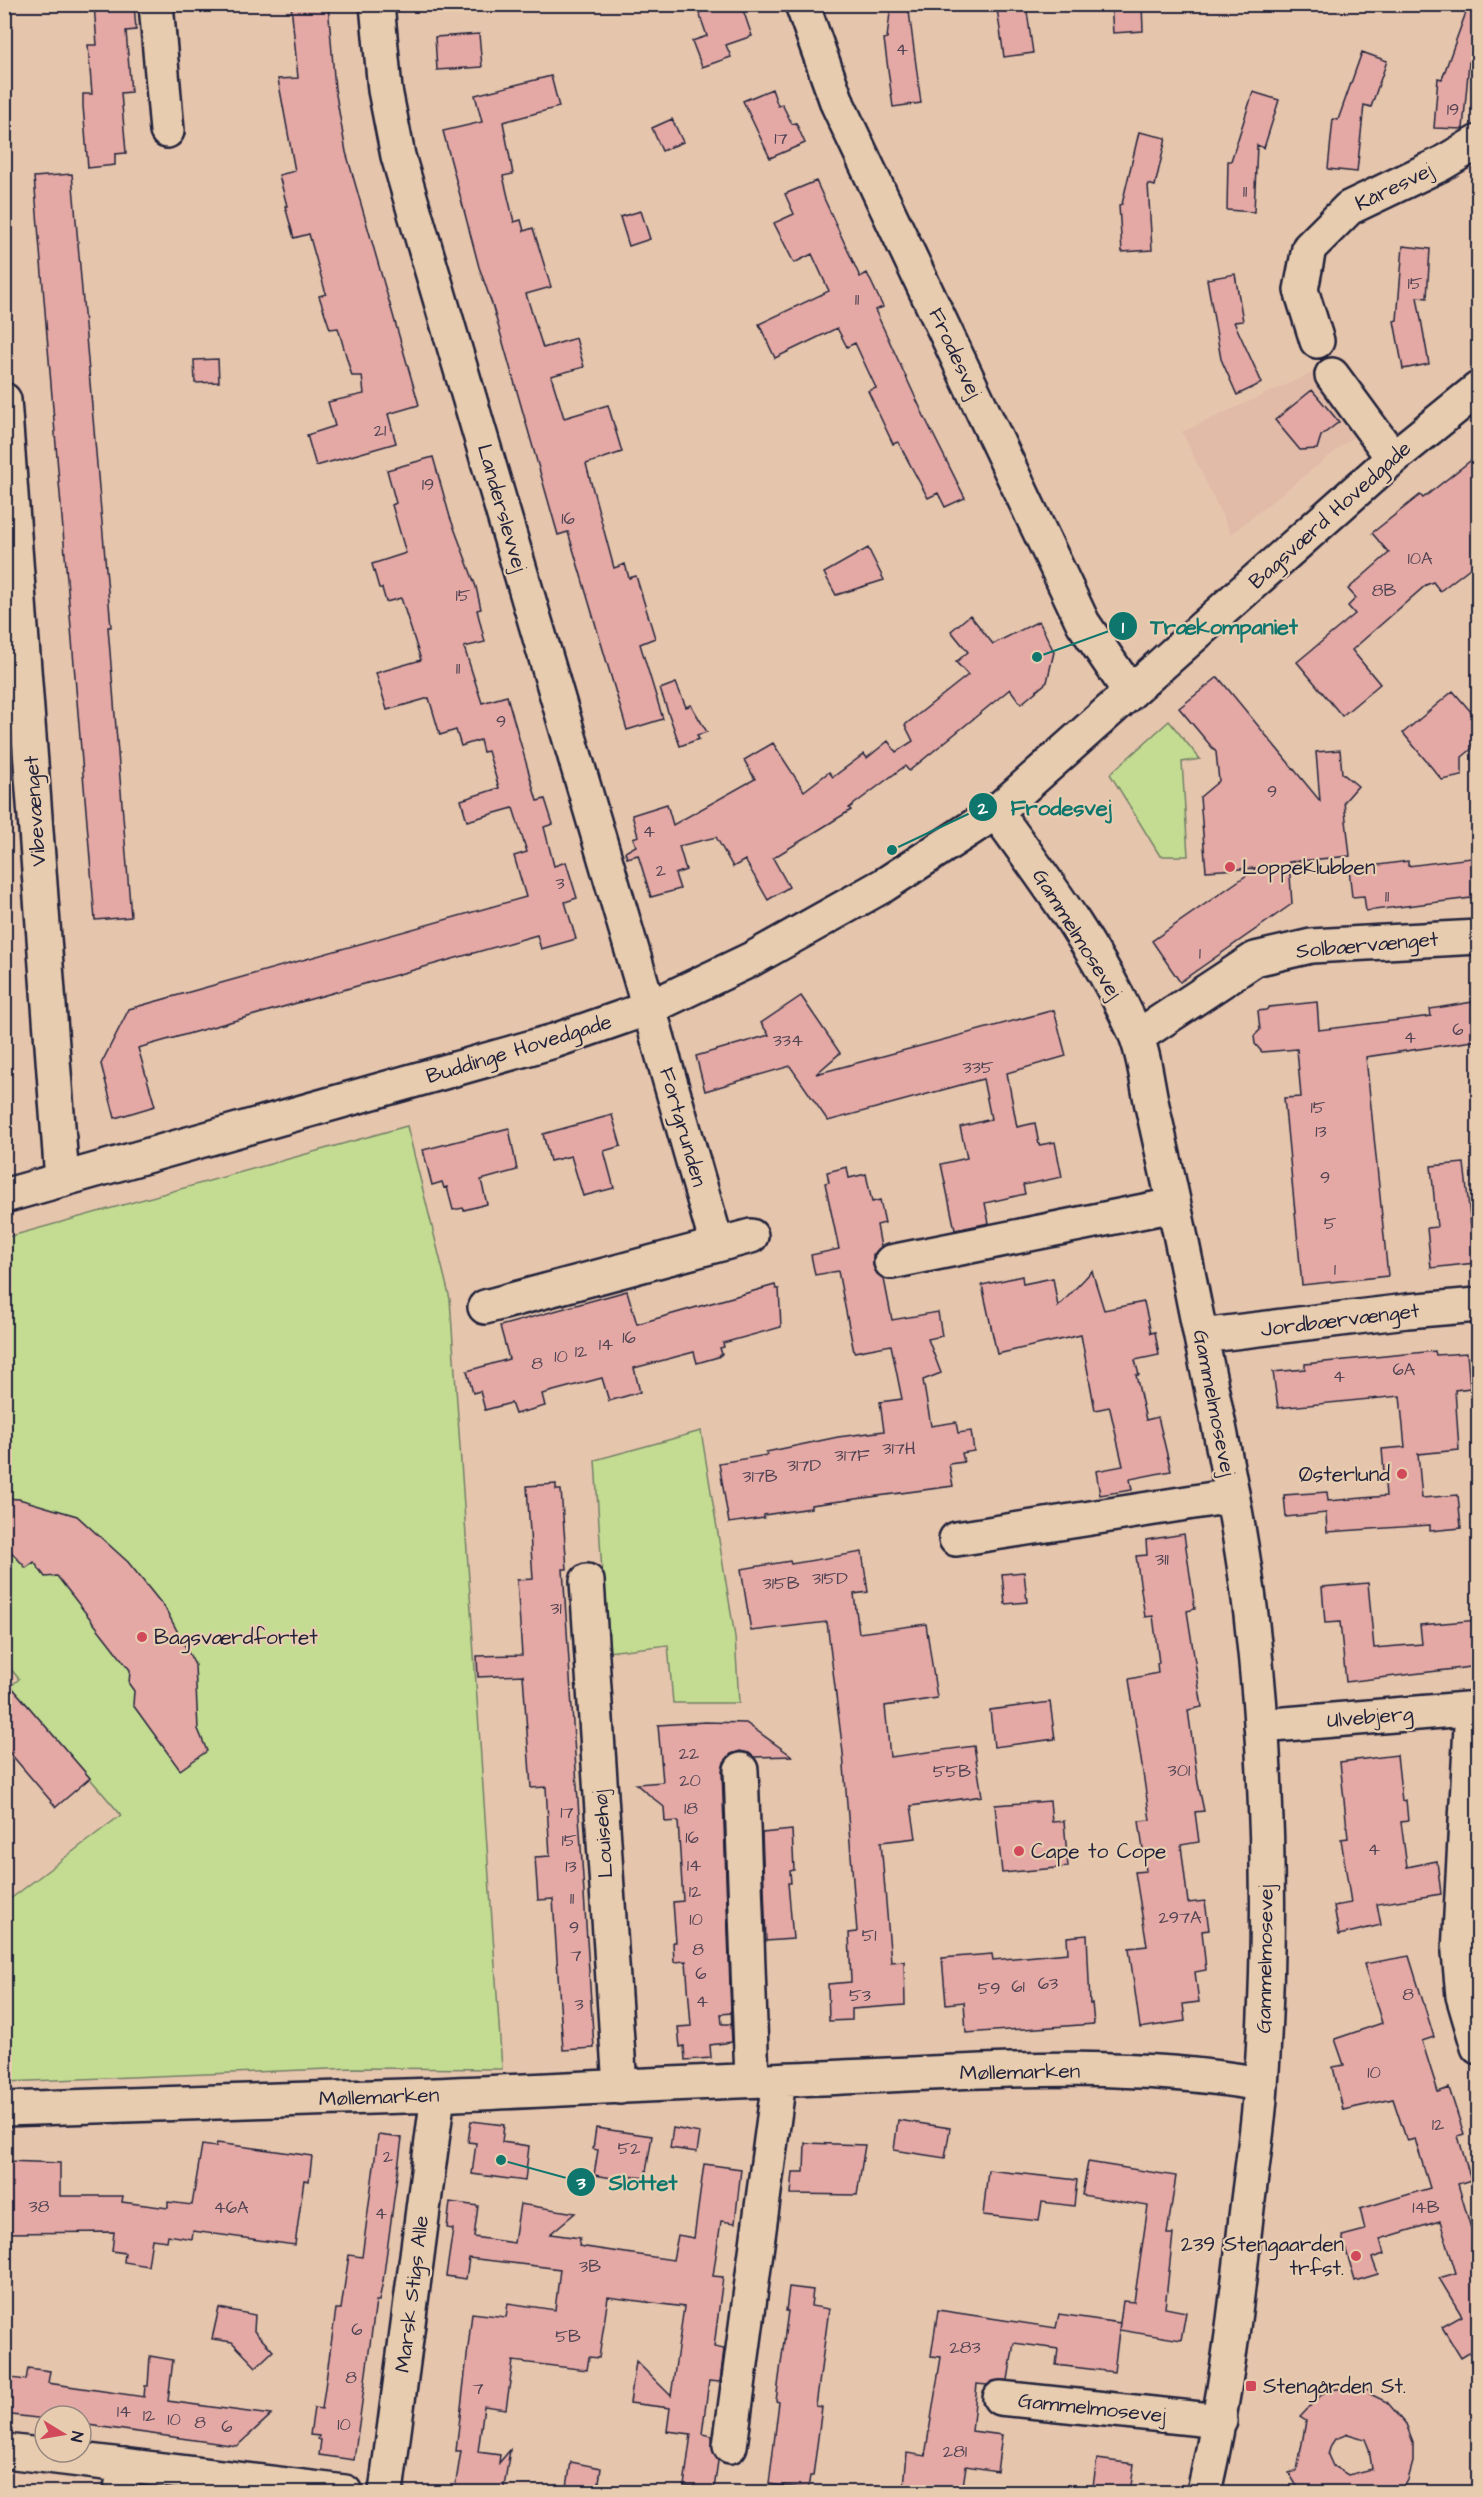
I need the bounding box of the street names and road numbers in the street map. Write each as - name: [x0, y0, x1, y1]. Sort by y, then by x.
- street label: Kåresvej: [1350, 156, 1438, 218]
- street label: Frodesvej: [921, 303, 989, 403]
- street label: Bagsværd Hovedgade: [1243, 434, 1419, 597]
- street label: Landerslevvej: [470, 441, 534, 575]
- street label: Vibevænget: [17, 754, 55, 867]
- street label: Gammelmosevej: [1025, 863, 1129, 1005]
- street label: Solbærvænget: [1295, 924, 1440, 968]
- street label: Buddinge Hovedgade: [423, 1007, 616, 1093]
- street label: Fortgrunden: [650, 1064, 714, 1190]
- street label: Jordbærvænget: [1259, 1296, 1422, 1346]
- street label: Gammelmosevej: [1186, 1327, 1242, 1479]
- street label: Ulvebjerg: [1326, 1699, 1415, 1737]
- street label: Louisehøj: [585, 1789, 621, 1879]
- street label: Gammelmosevej: [1249, 1884, 1281, 2034]
- street label: Møllemarken: [959, 2056, 1081, 2088]
- street label: Møllemarken: [318, 2080, 440, 2114]
- street label: Marsk Stigs Alle: [388, 2214, 438, 2374]
- street label: Gammelmosevej: [1017, 2386, 1168, 2430]

